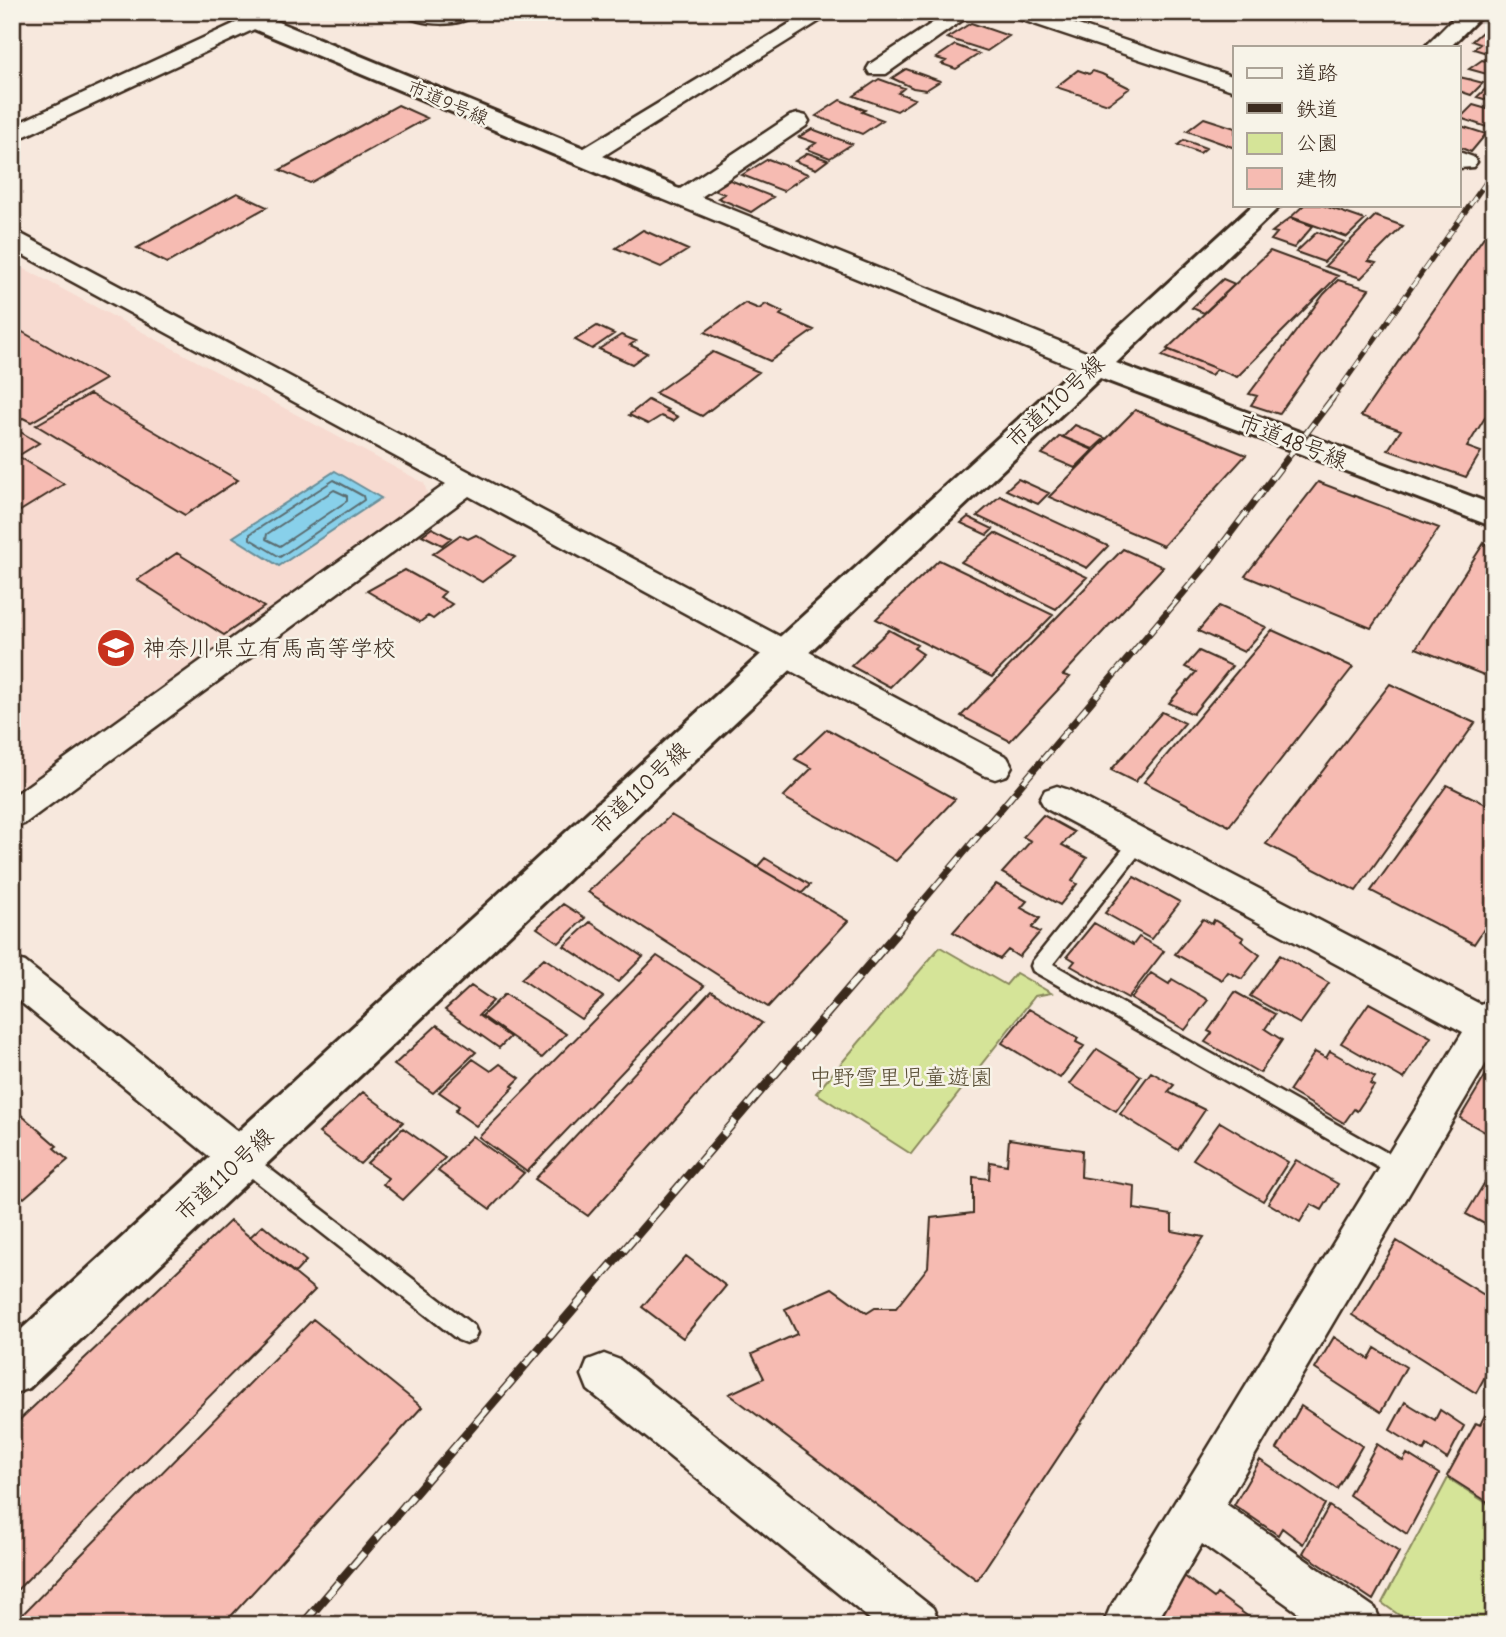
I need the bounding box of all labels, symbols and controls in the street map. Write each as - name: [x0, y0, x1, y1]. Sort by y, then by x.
- legend: [1233, 46, 1460, 206]
- text: 道路: [1296, 61, 1338, 85]
- street label: 市道9号線: [404, 76, 492, 130]
- text: 鉄道: [1296, 97, 1338, 121]
- text: 公園: [1296, 131, 1338, 155]
- text: 建物: [1296, 167, 1338, 191]
- street label: 市道110号線: [1001, 349, 1110, 454]
- street label: 市道48号線: [1234, 408, 1351, 475]
- school or university icon: 神奈川県立有馬高等学校: [95, 627, 137, 669]
- place label: 神奈川県立有馬高等学校: [143, 635, 396, 662]
- street label: 市道110号線: [586, 736, 695, 841]
- park label: 中野雪里児童遊園: [809, 1064, 993, 1091]
- street label: 市道110号線: [170, 1122, 279, 1227]

